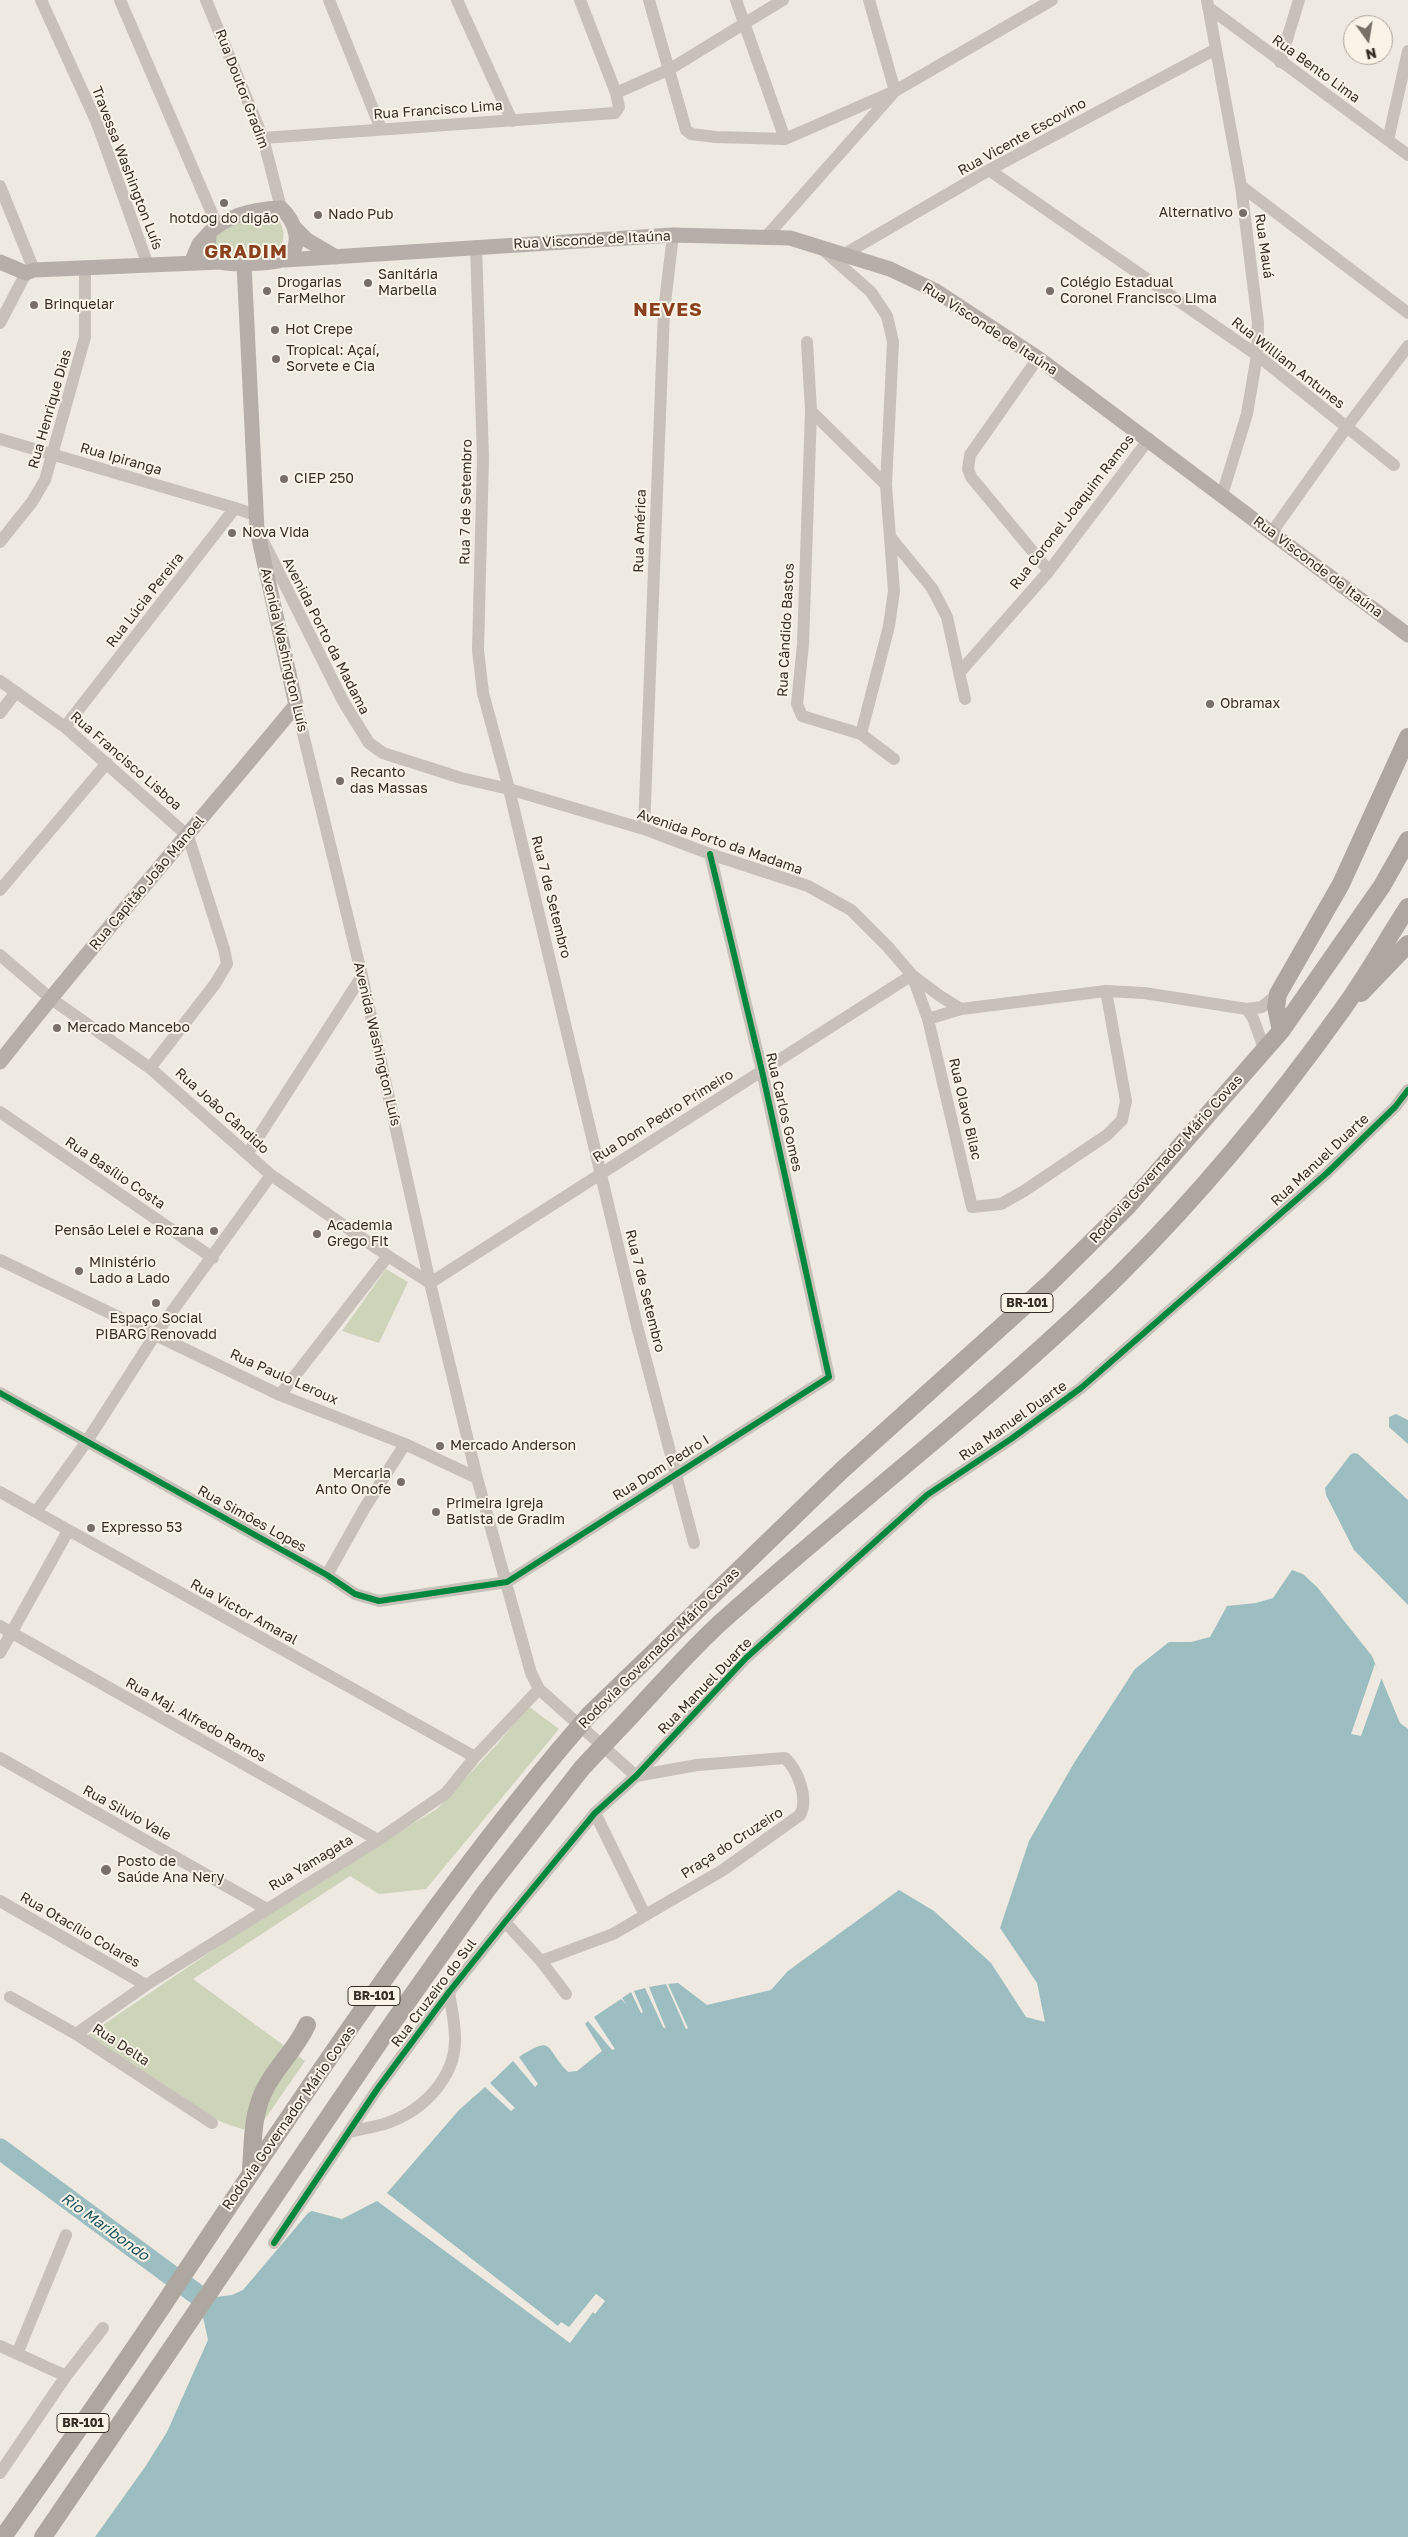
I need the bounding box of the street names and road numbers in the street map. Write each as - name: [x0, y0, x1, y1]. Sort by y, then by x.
- street label: Rua Doutor Gradim: [211, 27, 273, 151]
- street label: Rua Bento Lima: [1269, 31, 1363, 107]
- street label: Travessa Washington Luís: [88, 84, 166, 252]
- street label: Rua Vicente Escovino: [955, 95, 1089, 179]
- street label: Rua Francisco Lima: [373, 97, 503, 123]
- street label: Rua Mauá: [1251, 212, 1277, 280]
- street label: Rua Visconde de Itaúna: [513, 227, 671, 253]
- street label: Rua Visconde de Itaúna: [919, 279, 1061, 379]
- street label: Rua William Antunes: [1228, 314, 1348, 412]
- street label: Rua Henrique Dias: [25, 347, 75, 471]
- street label: Rua Coronel Joaquim Ramos: [1006, 431, 1138, 593]
- street label: Rua Ipiranga: [78, 439, 164, 479]
- street label: Rua 7 de Setembro: [457, 439, 475, 565]
- street label: Rua América: [630, 489, 650, 573]
- street label: Rua Visconde de Itaúna: [1250, 513, 1386, 621]
- street label: Rua Lúcia Pereira: [103, 549, 187, 651]
- street label: Avenida Porto da Madama: [279, 555, 373, 717]
- street label: Rua Cândido Bastos: [774, 563, 798, 697]
- street label: Avenida Washington Luís: [257, 566, 311, 734]
- street label: Rua Francisco Lisboa: [67, 708, 185, 814]
- street label: Avenida Porto da Madama: [635, 806, 805, 878]
- street label: Rua Capitão João Manoel: [86, 813, 208, 953]
- street label: Rua 7 de Setembro: [528, 834, 574, 960]
- street label: Avenida Washington Luís: [350, 960, 404, 1128]
- street label: Rua Carlos Gomes: [762, 1051, 806, 1173]
- street label: Rua Olavo Bilac: [945, 1056, 985, 1162]
- street label: Rua João Cândido: [172, 1064, 272, 1158]
- street label: Rua Dom Pedro Primeiro: [590, 1066, 736, 1166]
- street label: Rodovia Governador Mário Covas: [1086, 1071, 1246, 1247]
- street label: Rua Manuel Duarte: [1268, 1110, 1372, 1210]
- street label: Rua Basílio Costa: [62, 1133, 168, 1213]
- street label: Rua 7 de Setembro: [622, 1228, 668, 1354]
- road number: BR-101: [1001, 1294, 1053, 1312]
- street label: Rua Paulo Leroux: [227, 1346, 341, 1408]
- street label: Rua Manuel Duarte: [956, 1377, 1070, 1465]
- street label: Rua Dom Pedro I: [610, 1432, 712, 1504]
- street label: Rua Simões Lopes: [195, 1482, 309, 1556]
- street label: Rodovia Governador Mário Covas: [575, 1564, 743, 1732]
- street label: Rua Victor Amaral: [187, 1576, 301, 1648]
- street label: Rua Manuel Duarte: [655, 1634, 755, 1738]
- street label: Rua Maj. Alfredo Ramos: [123, 1674, 269, 1766]
- street label: Rua Silvio Vale: [80, 1782, 174, 1844]
- street label: Praça do Cruzeiro: [678, 1804, 786, 1882]
- street label: Rua Yamagata: [266, 1831, 356, 1895]
- street label: Rua Otacílio Colares: [17, 1889, 143, 1971]
- street label: Rua Cruzeiro do Sul: [388, 1936, 480, 2050]
- road number: BR-101: [348, 1986, 400, 2005]
- street label: Rua Delta: [89, 2020, 153, 2070]
- street label: Rodovia Governador Mário Covas: [219, 2023, 359, 2213]
- road number: BR-101: [57, 2414, 109, 2432]

